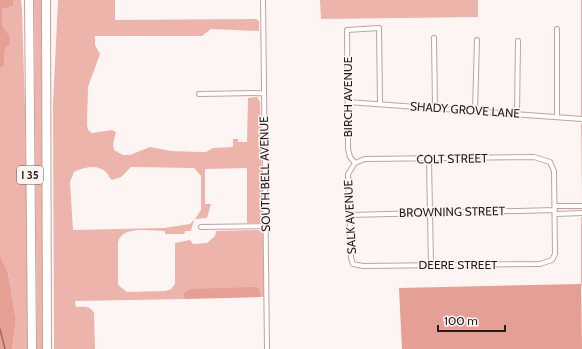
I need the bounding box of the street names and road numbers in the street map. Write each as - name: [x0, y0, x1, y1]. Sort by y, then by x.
- street label: BIRCH AVENUE: [340, 56, 355, 137]
- street label: SHADY GROVE LANE: [409, 98, 521, 121]
- street label: SOUTH BELL AVENUE: [256, 116, 273, 232]
- street label: COLT STREET: [416, 150, 488, 167]
- road number: I 35: [17, 166, 43, 184]
- street label: SALK AVENUE: [340, 179, 359, 255]
- street label: BROWNING STREET: [399, 203, 506, 220]
- street label: DEERE STREET: [419, 257, 498, 272]

